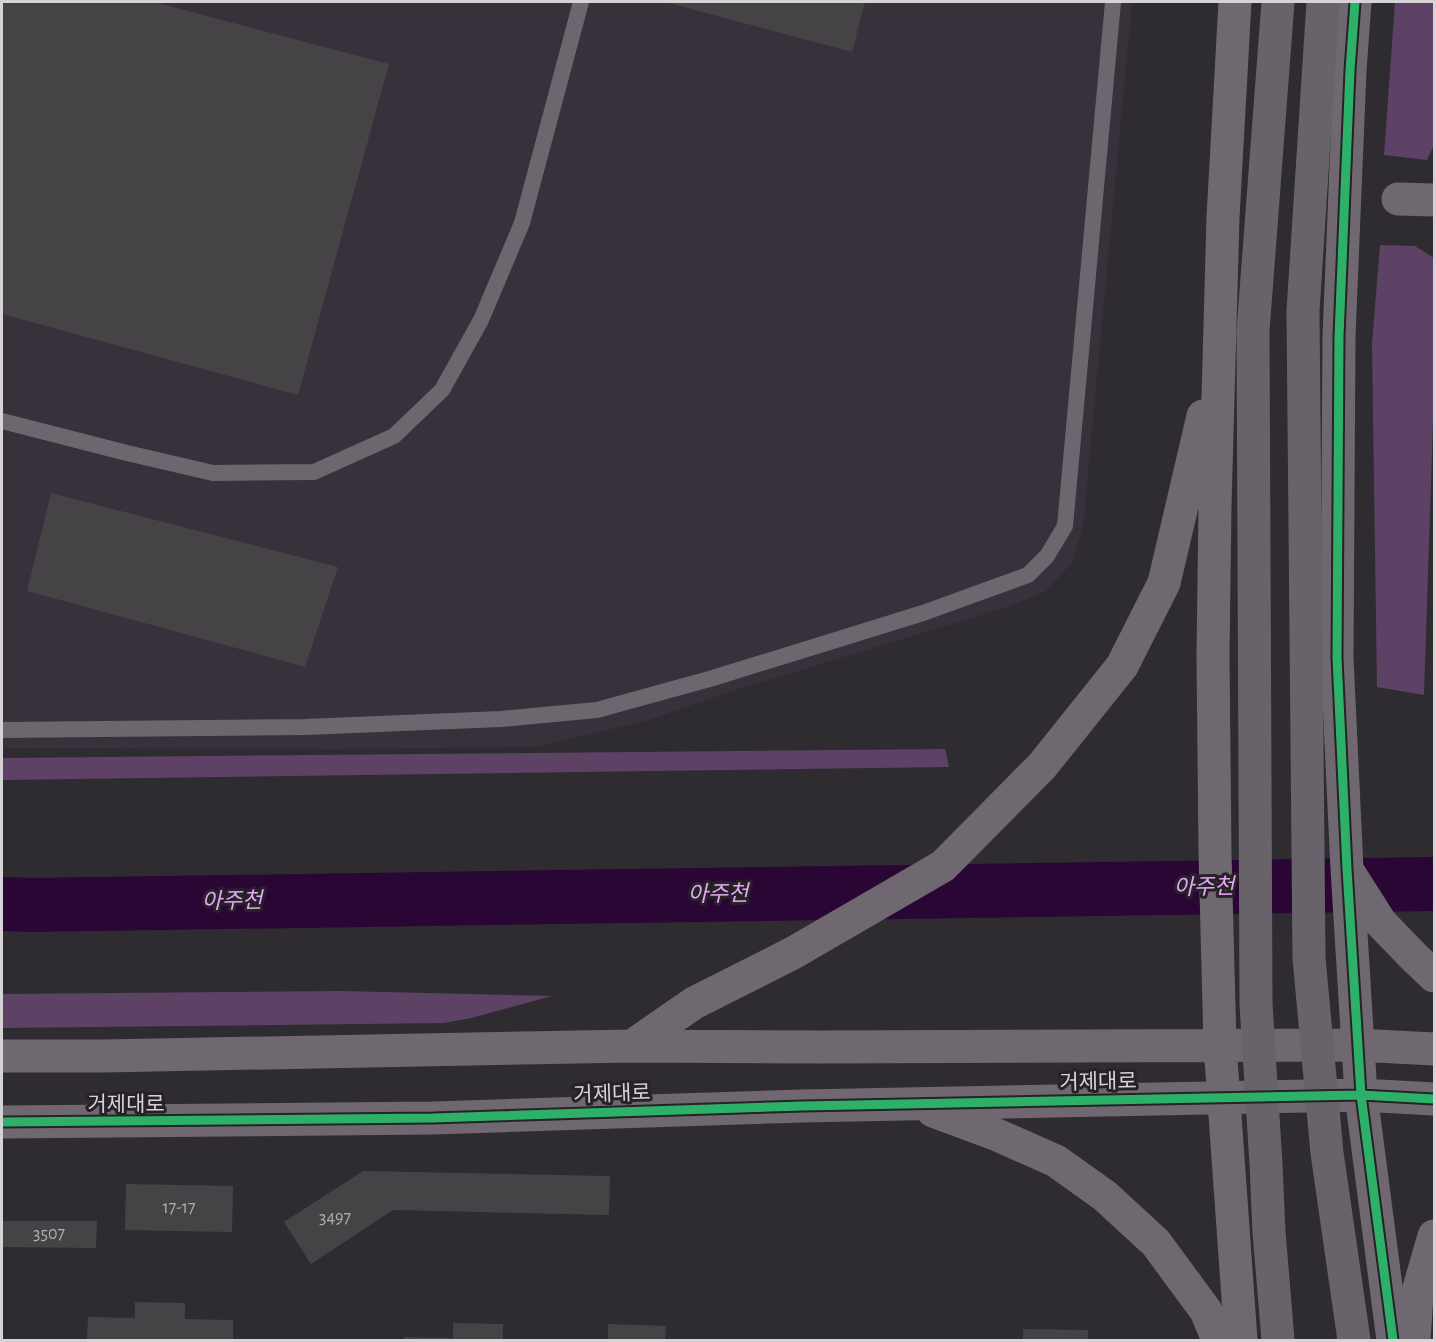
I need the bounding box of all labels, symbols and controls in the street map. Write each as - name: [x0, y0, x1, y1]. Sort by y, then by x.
- water label: 아주천: [1173, 874, 1237, 899]
- water label: 아주천: [687, 881, 751, 906]
- water label: 아주천: [201, 888, 265, 913]
- street label: 거제대로: [1059, 1070, 1137, 1093]
- street label: 거제대로: [573, 1081, 651, 1106]
- street label: 거제대로: [87, 1093, 165, 1115]
- house number: 17-17: [163, 1199, 195, 1217]
- house number: 3497: [319, 1209, 351, 1227]
- house number: 3507: [33, 1225, 65, 1243]

